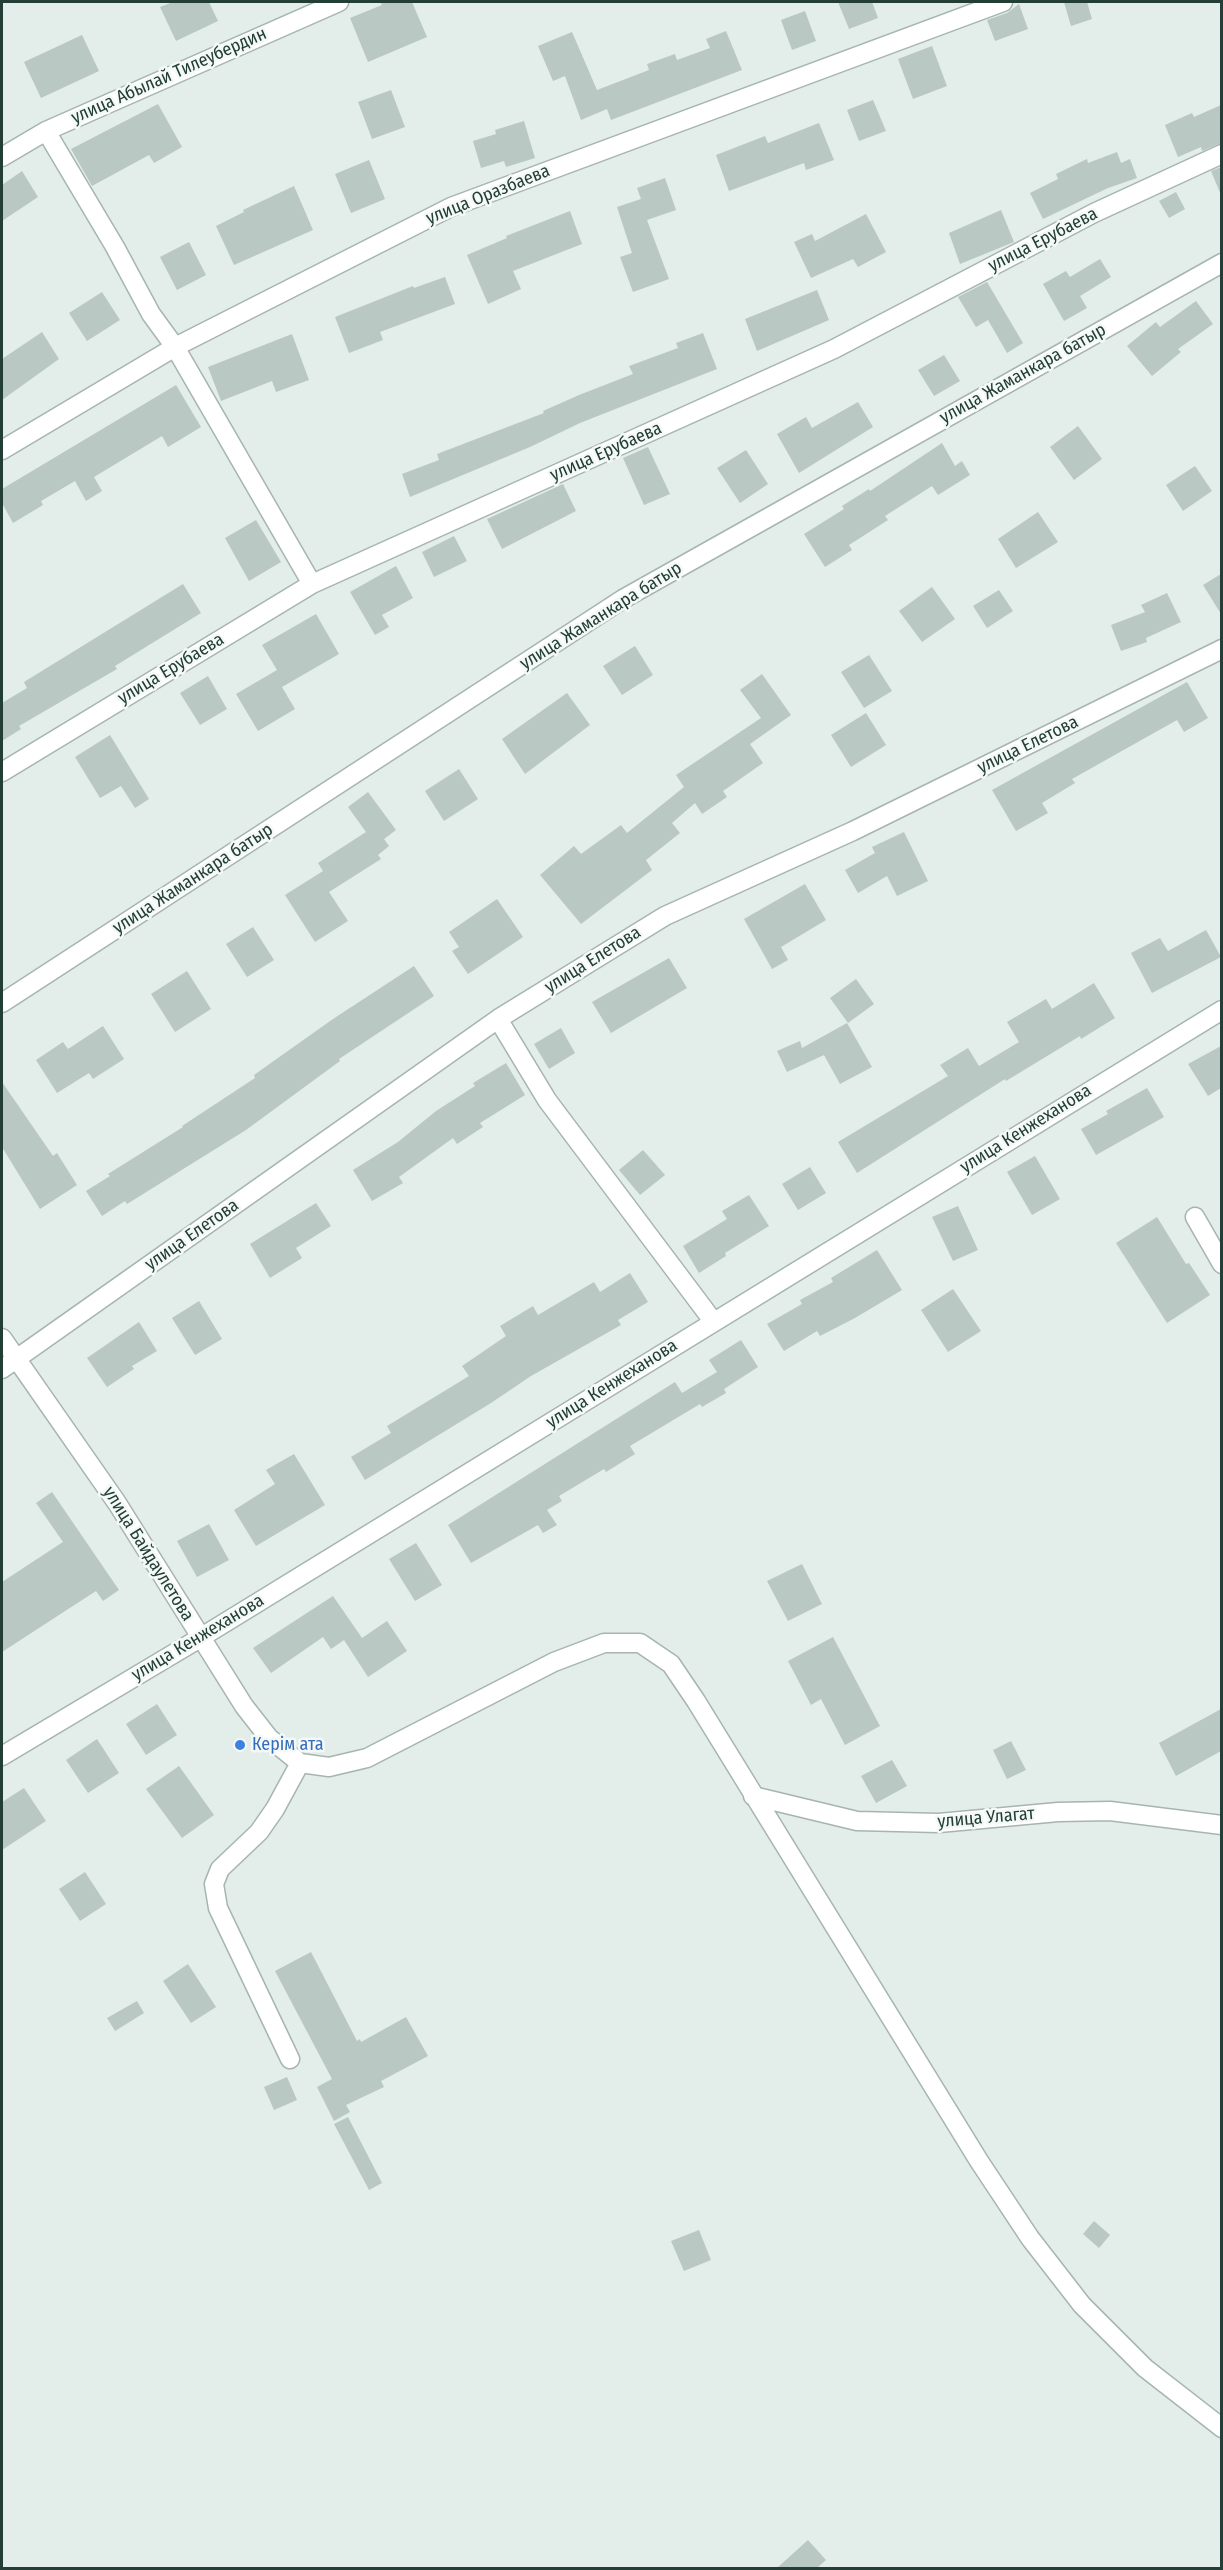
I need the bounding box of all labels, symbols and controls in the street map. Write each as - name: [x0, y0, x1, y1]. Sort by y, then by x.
- street label: улица Абылай Тилеубердин: [68, 23, 270, 129]
- street label: улица Оразбаева: [423, 160, 553, 230]
- street label: улица Ерубаева: [985, 203, 1101, 277]
- street label: улица Жаманкара батыр: [936, 319, 1110, 429]
- street label: улица Ерубаева: [547, 418, 665, 486]
- street label: улица Жаманкара батыр: [516, 557, 686, 675]
- street label: улица Ерубаева: [114, 629, 228, 709]
- street label: улица Елетова: [974, 711, 1082, 779]
- street label: улица Жаманкара батыр: [109, 819, 277, 939]
- street label: улица Елетова: [541, 922, 645, 998]
- street label: улица Кенжеханова: [956, 1080, 1096, 1178]
- street label: улица Елетова: [141, 1195, 243, 1275]
- street label: улица Кенжеханова: [542, 1335, 682, 1433]
- street label: улица Байдаулетова: [98, 1483, 198, 1625]
- street label: улица Кенжеханова: [128, 1590, 268, 1686]
- place label: Керім ата: [252, 1734, 323, 1756]
- marker: Керім ата: [233, 1738, 247, 1752]
- street label: улица Улагат: [937, 1803, 1035, 1833]

